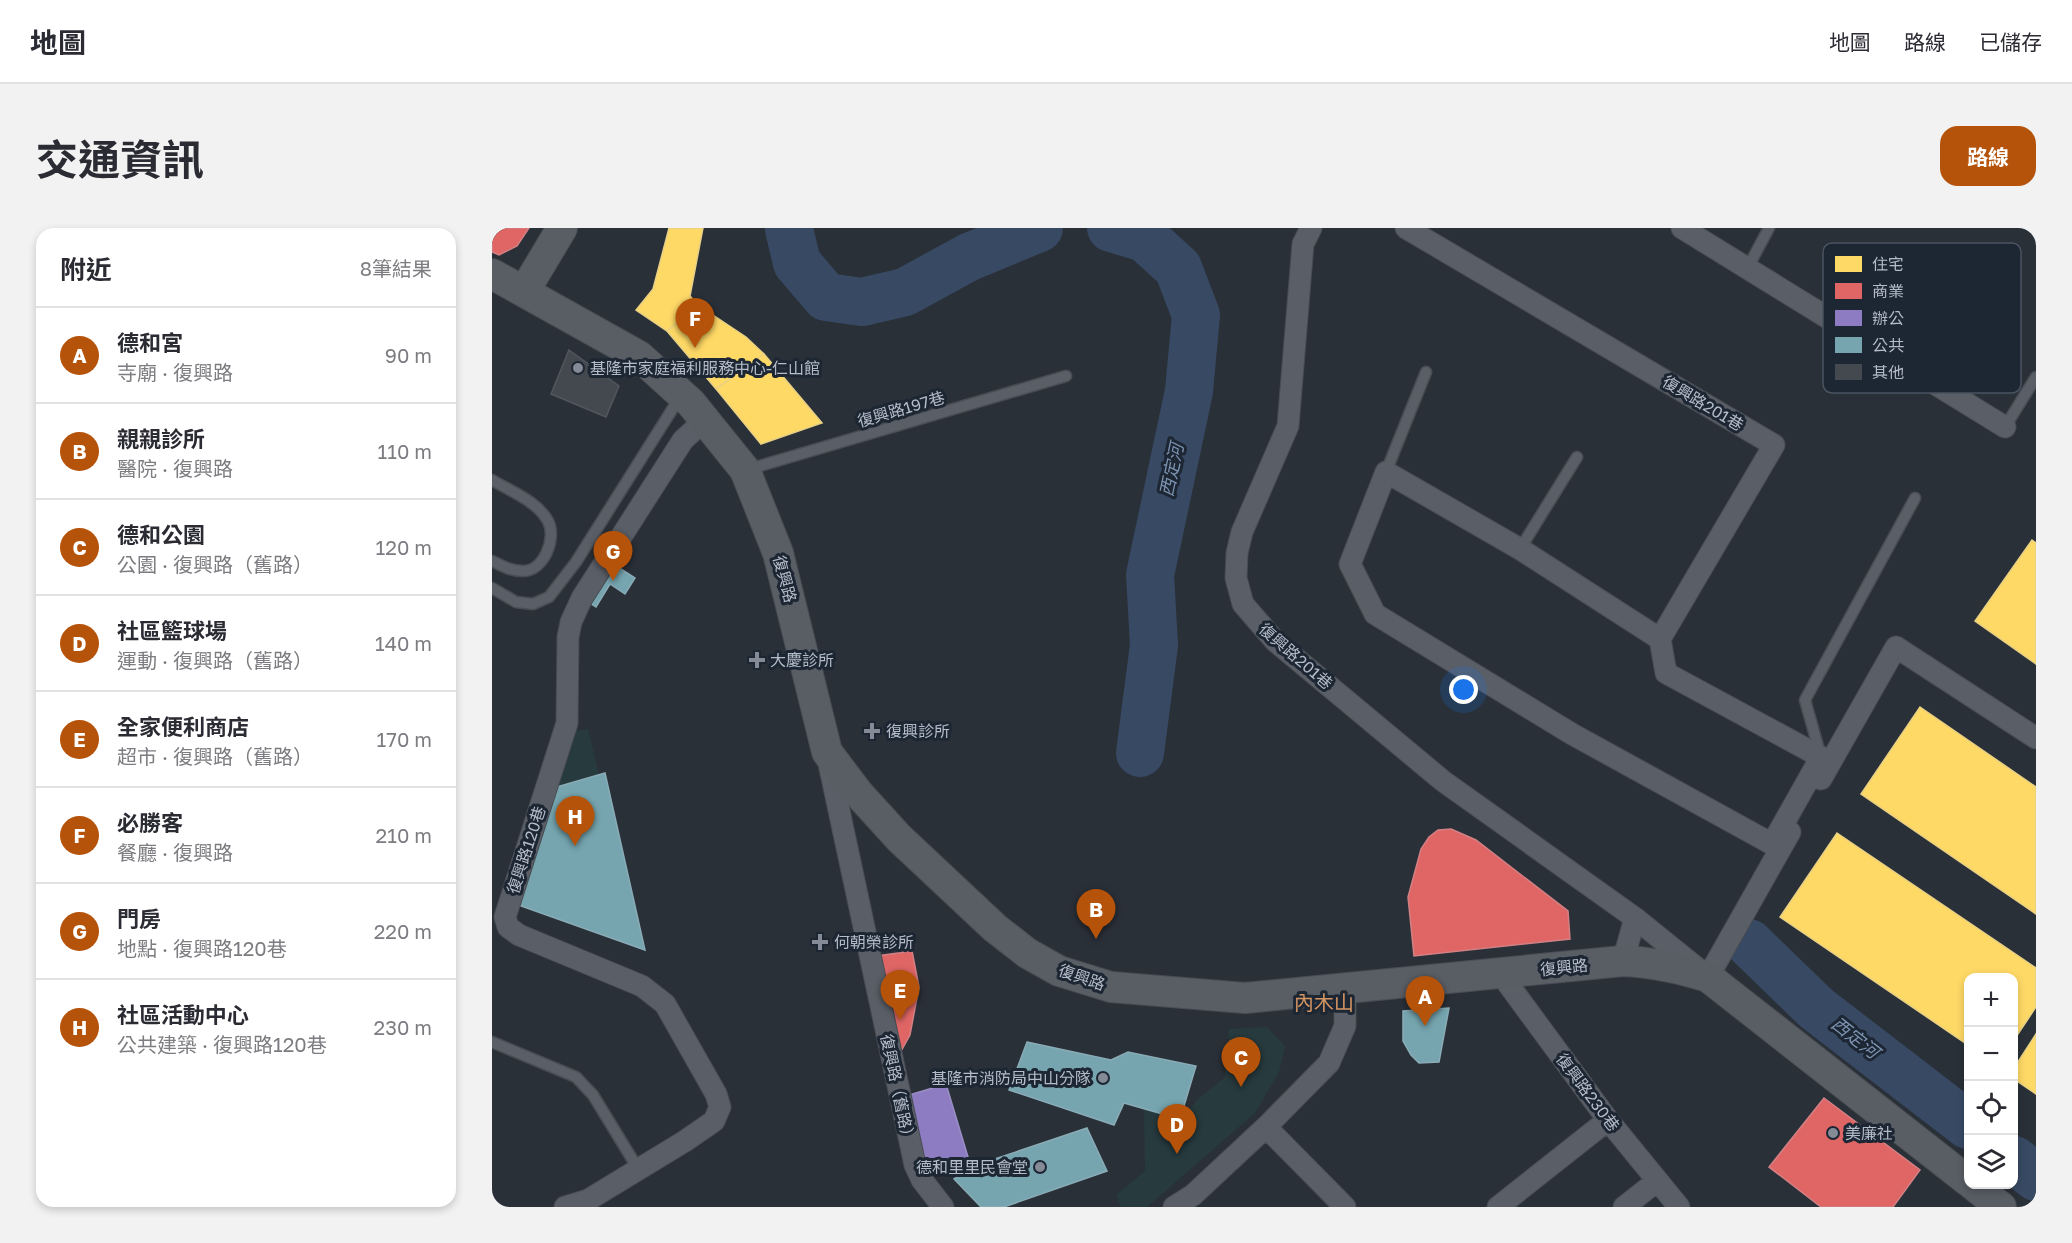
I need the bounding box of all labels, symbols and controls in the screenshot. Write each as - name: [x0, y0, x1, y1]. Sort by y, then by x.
- text: 地圖: [30, 26, 86, 59]
- text: 地圖: [1829, 29, 1871, 55]
- text: 路線: [1904, 29, 1946, 55]
- text: 已儲存: [1979, 29, 2042, 55]
- button: 路線: [1940, 126, 2036, 186]
- text: 交通資訊: [36, 134, 204, 184]
- legend: [1823, 243, 2021, 393]
- text: 附近: [60, 254, 112, 285]
- text: 住宅: [1872, 254, 1904, 274]
- text: 8筆結果: [360, 256, 432, 280]
- text: 商業: [1872, 281, 1904, 301]
- pin: F: [676, 298, 714, 348]
- text: 辦公: [1872, 308, 1904, 328]
- text: 德和宮: [117, 329, 183, 356]
- text: 公共: [1872, 335, 1904, 355]
- text: A: [72, 343, 87, 367]
- text: 90 m: [385, 343, 432, 367]
- place label: 基隆市家庭福利服務中心-仁山館: [590, 358, 820, 378]
- text: 寺廟 · 復興路: [117, 360, 233, 384]
- marker: 基隆市家庭福利服務中心-仁山館: [571, 361, 585, 375]
- text: 其他: [1872, 362, 1904, 382]
- street label: 復興路201巷: [1659, 371, 1747, 435]
- street label: 復興路197巷: [855, 387, 947, 431]
- text: 親親診所: [117, 425, 205, 452]
- water label: 西定河: [1155, 438, 1188, 498]
- text: B: [72, 439, 87, 463]
- text: 110 m: [378, 439, 432, 463]
- text: 醫院 · 復興路: [117, 456, 233, 480]
- text: 德和公園: [117, 521, 205, 548]
- pin: G: [594, 532, 632, 581]
- text: C: [72, 535, 87, 559]
- text: 120 m: [376, 535, 432, 559]
- text: 公園 · 復興路（舊路）: [117, 552, 313, 576]
- street label: 復興路: [769, 553, 801, 605]
- text: 社區籃球場: [117, 617, 227, 644]
- street label: 復興路201巷: [1255, 619, 1337, 693]
- text: D: [72, 631, 87, 655]
- text: 140 m: [375, 631, 432, 655]
- text: 運動 · 復興路（舊路）: [117, 648, 313, 672]
- place label: 大慶診所: [770, 650, 834, 670]
- marker: 大慶診所: [748, 651, 766, 669]
- your location: [1449, 675, 1478, 704]
- text: 全家便利商店: [117, 713, 249, 740]
- place label: 復興診所: [886, 721, 950, 741]
- marker: 復興診所: [863, 722, 881, 740]
- text: E: [73, 727, 86, 751]
- text: 170 m: [377, 727, 432, 751]
- text: 超市 · 復興路（舊路）: [117, 744, 313, 768]
- pin: H: [556, 796, 595, 846]
- street label: 復興路120巷: [502, 804, 550, 896]
- text: 必勝客: [117, 809, 183, 836]
- text: F: [74, 823, 85, 847]
- text: 210 m: [376, 823, 432, 847]
- text: 餐廳 · 復興路: [117, 840, 233, 864]
- pin: B: [1076, 890, 1116, 939]
- text: 門房: [117, 905, 161, 932]
- text: G: [72, 919, 87, 943]
- text: 220 m: [374, 919, 432, 943]
- place label: 何朝榮診所: [834, 932, 914, 952]
- marker: 何朝榮診所: [811, 933, 829, 951]
- text: 地點 · 復興路120巷: [117, 936, 287, 960]
- street label: 復興路: [1539, 955, 1589, 979]
- street label: 復興路: [1056, 960, 1108, 994]
- pin: E: [880, 970, 920, 1020]
- map controls: [1964, 973, 2018, 1189]
- button: +: [1964, 973, 2018, 1027]
- pin: A: [1406, 976, 1444, 1026]
- district label: 內木山: [1294, 990, 1354, 1014]
- text: 社區活動中心: [117, 1001, 249, 1028]
- water label: 西定河: [1828, 1012, 1886, 1064]
- text: H: [72, 1015, 87, 1039]
- text: 230 m: [374, 1015, 432, 1039]
- button: −: [1964, 1027, 2018, 1081]
- text: 公共建築 · 復興路120巷: [117, 1032, 327, 1056]
- street label: 復興路（舊路）: [877, 1032, 919, 1146]
- pin: C: [1222, 1038, 1260, 1087]
- street label: 復興路230巷: [1552, 1049, 1624, 1135]
- place label: 基隆市消防局中山分隊: [931, 1068, 1091, 1088]
- marker: 基隆市消防局中山分隊: [1096, 1071, 1110, 1085]
- button: locate: [1964, 1081, 2018, 1135]
- pin: D: [1158, 1104, 1196, 1154]
- place label: 美廉社: [1845, 1123, 1893, 1143]
- marker: 美廉社: [1826, 1126, 1840, 1140]
- button: layers: [1964, 1135, 2018, 1189]
- place label: 德和里里民會堂: [916, 1157, 1028, 1177]
- marker: 德和里里民會堂: [1033, 1160, 1047, 1174]

